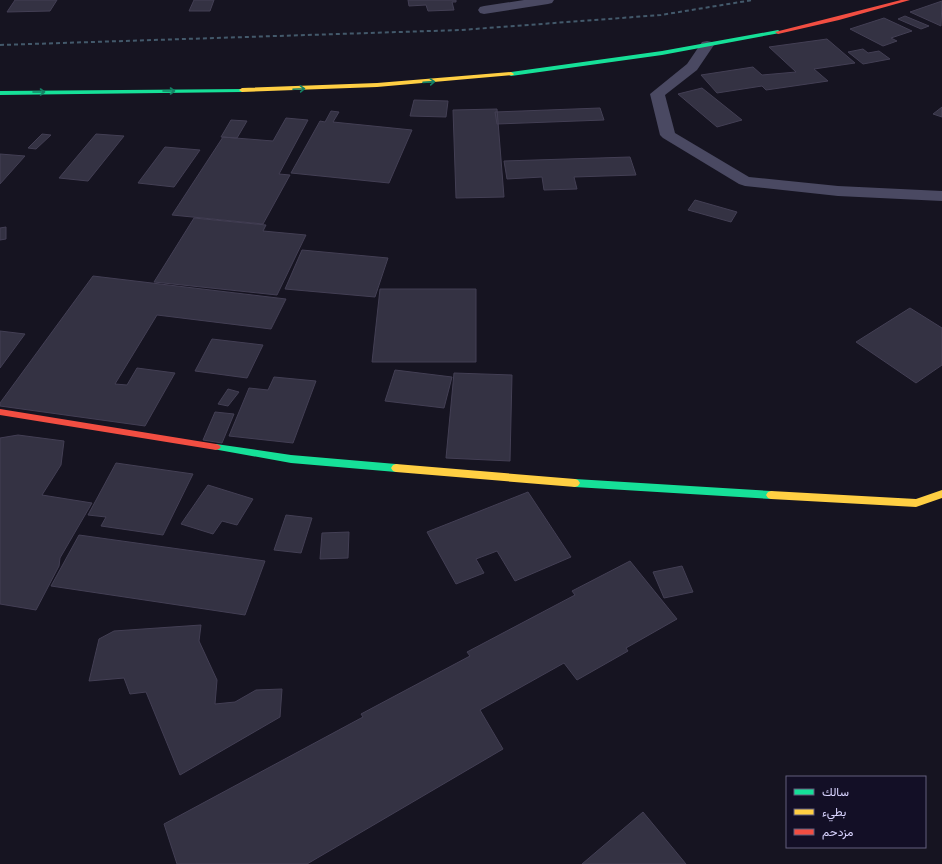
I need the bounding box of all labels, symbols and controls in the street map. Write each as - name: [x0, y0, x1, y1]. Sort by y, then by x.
- one-way arrow: [422, 78, 435, 85]
- one-way arrow: [292, 85, 305, 93]
- one-way arrow: [162, 87, 175, 95]
- one-way arrow: [32, 88, 45, 96]
- legend: [786, 776, 926, 848]
- text: سالك: [822, 785, 849, 799]
- text: بطيء: [822, 805, 846, 822]
- text: مزدحم: [822, 825, 853, 840]

